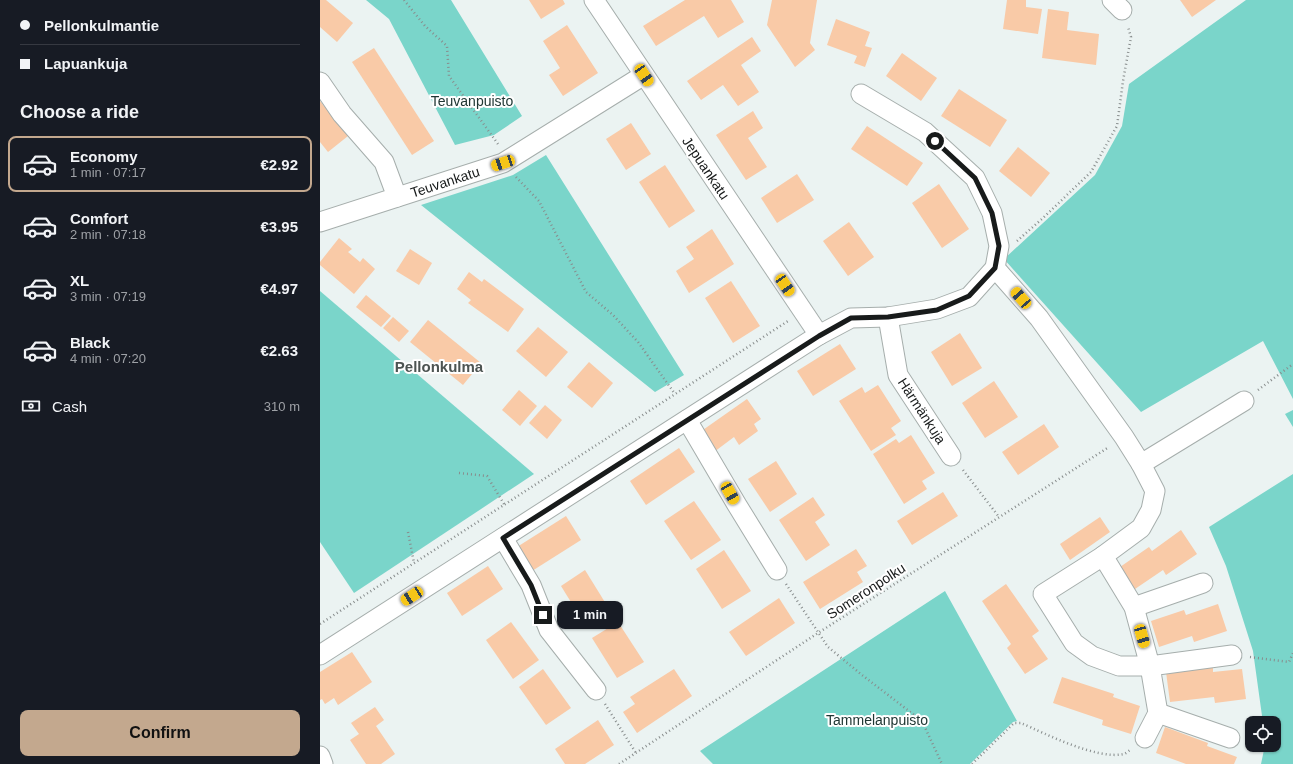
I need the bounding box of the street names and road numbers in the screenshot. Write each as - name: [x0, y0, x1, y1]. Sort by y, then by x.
- street label: Jepuankatu: [679, 134, 733, 202]
- street label: Teuvankatu: [408, 163, 482, 201]
- street label: Härmänkuja: [895, 375, 949, 447]
- street label: Someronpolku: [824, 560, 908, 622]

